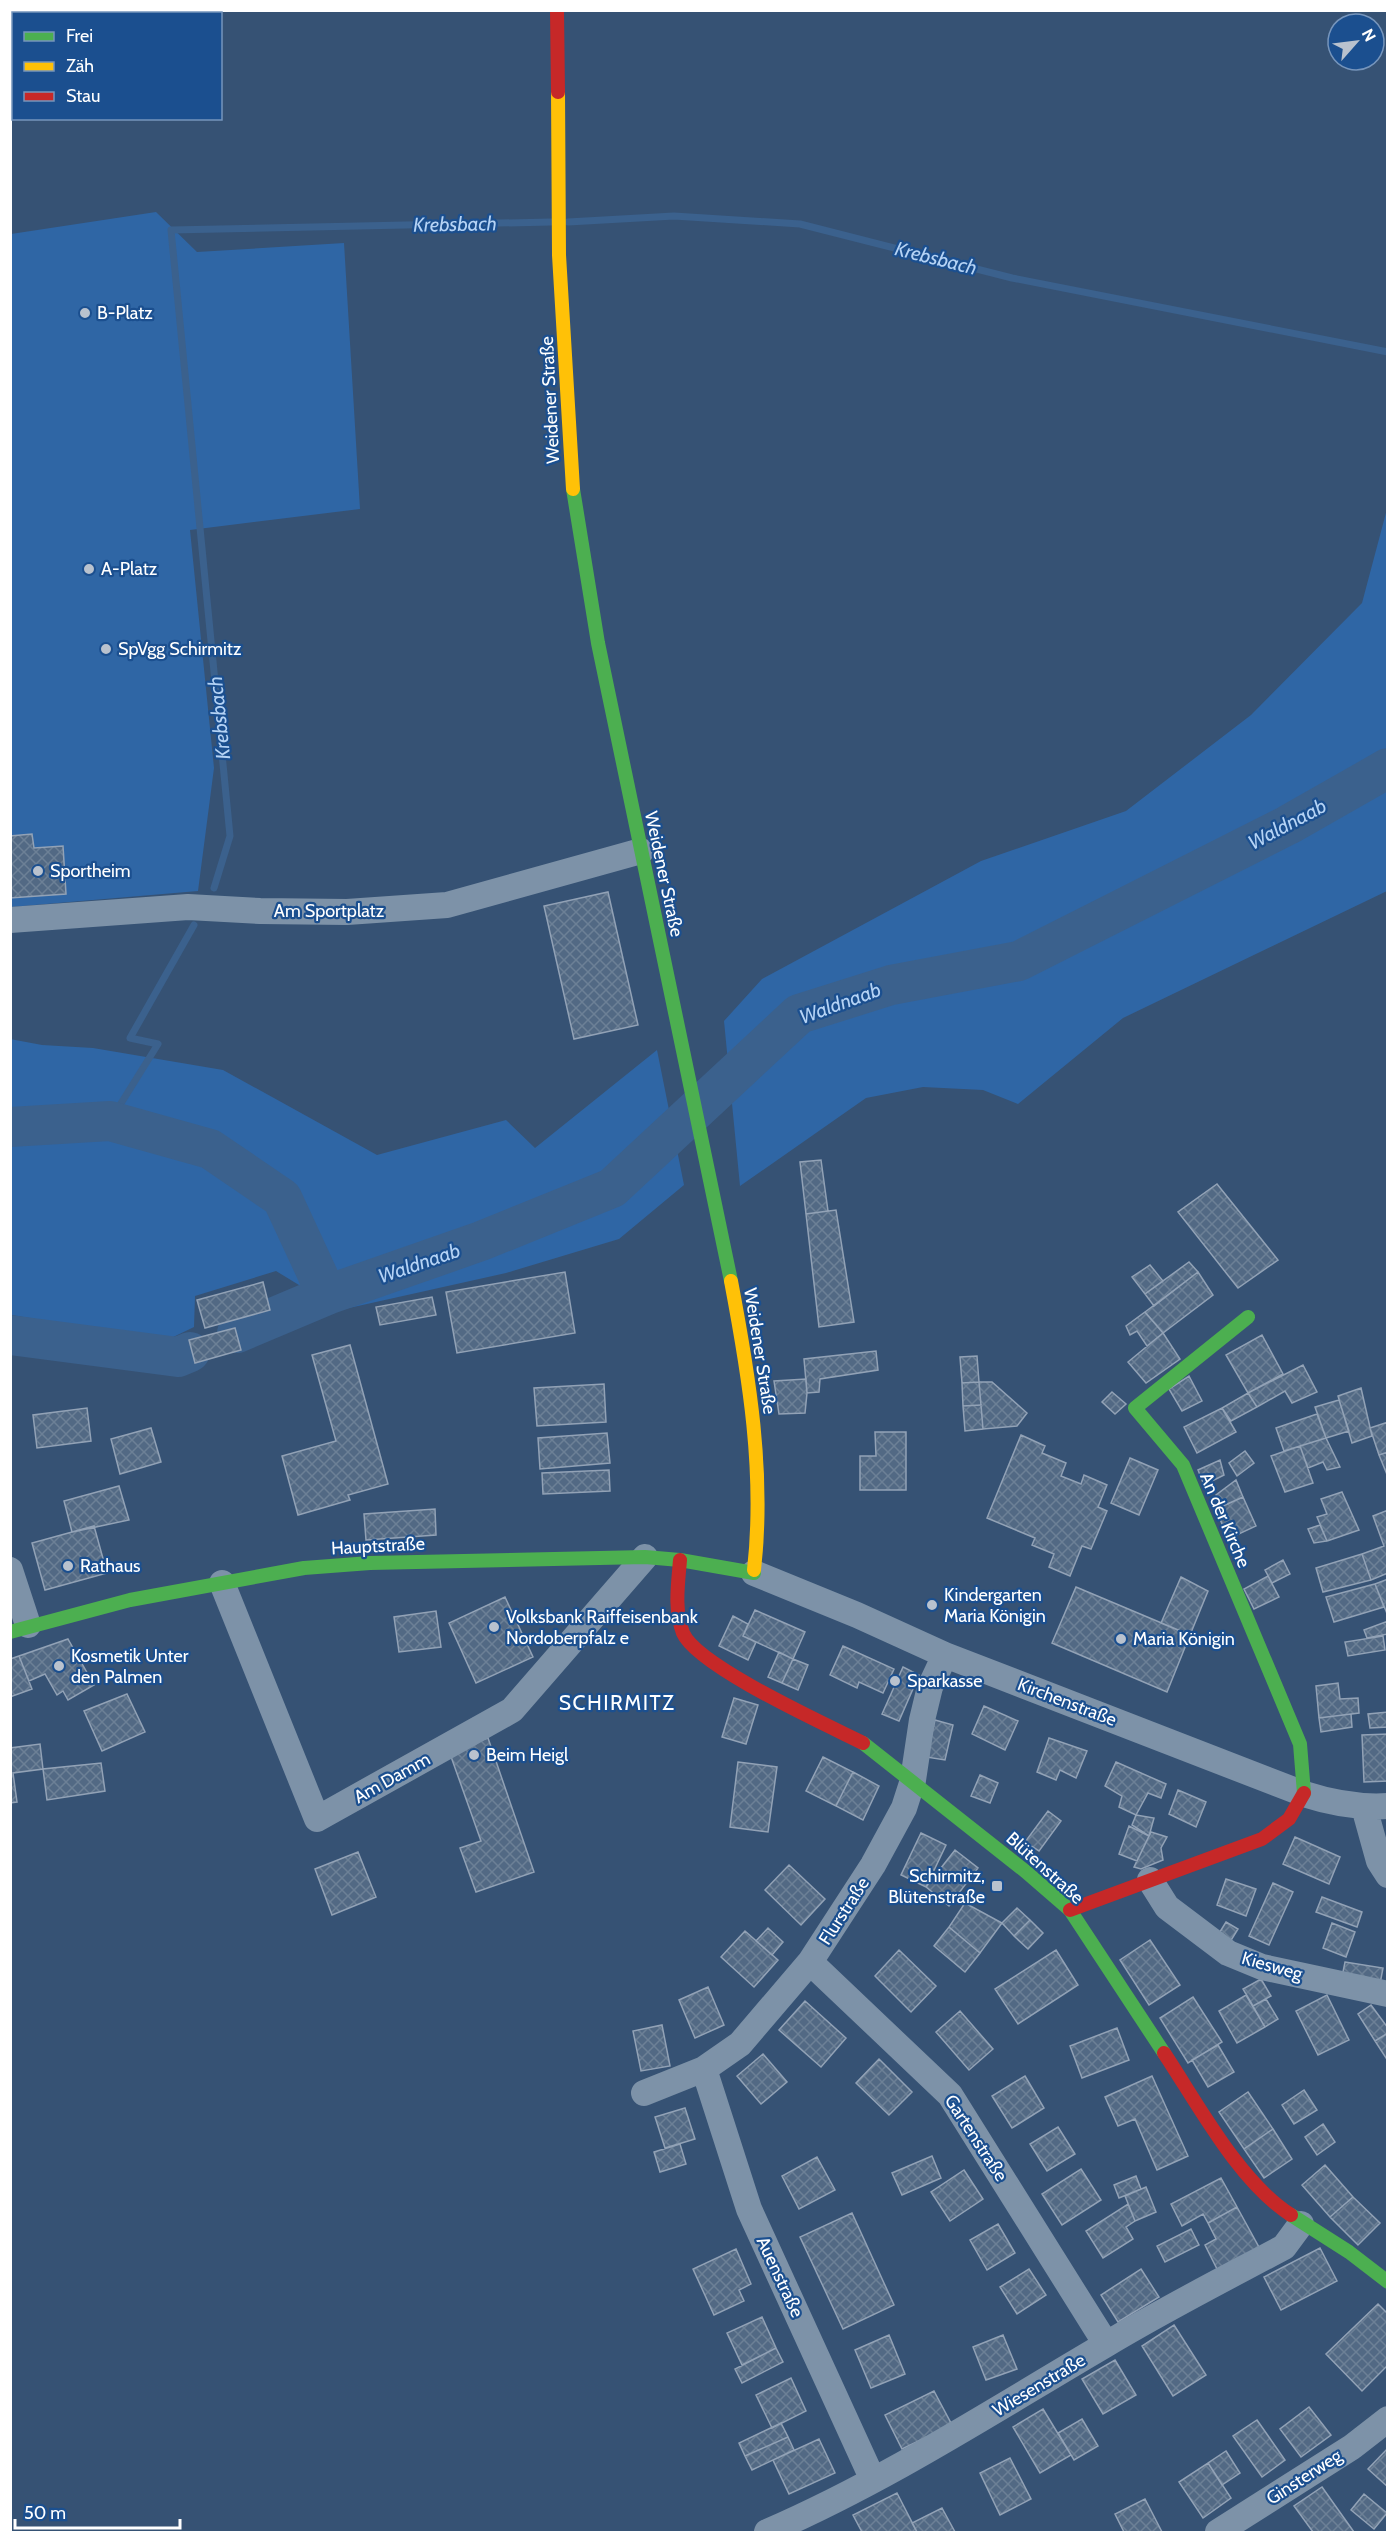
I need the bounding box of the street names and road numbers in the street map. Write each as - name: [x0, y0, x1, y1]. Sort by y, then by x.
- street label: Weidener Straße: [536, 336, 564, 464]
- street label: Weidener Straße: [640, 809, 688, 939]
- street label: Am Sportplatz: [274, 900, 385, 922]
- street label: Weidener Straße: [739, 1286, 781, 1416]
- street label: An der Kirche: [1195, 1469, 1255, 1571]
- street label: Hauptstraße: [331, 1533, 425, 1559]
- street label: Kirchenstraße: [1014, 1673, 1120, 1731]
- street label: Am Damm: [350, 1748, 434, 1808]
- street label: Blütenstraße: [1002, 1827, 1088, 1909]
- street label: Flurstraße: [814, 1873, 874, 1949]
- street label: Kiesweg: [1239, 1947, 1306, 1985]
- street label: Gartenstraße: [940, 2091, 1012, 2185]
- street label: Auenstraße: [752, 2233, 808, 2321]
- street label: Wiesenstraße: [989, 2349, 1089, 2421]
- street label: Ginsterweg: [1262, 2444, 1347, 2509]

